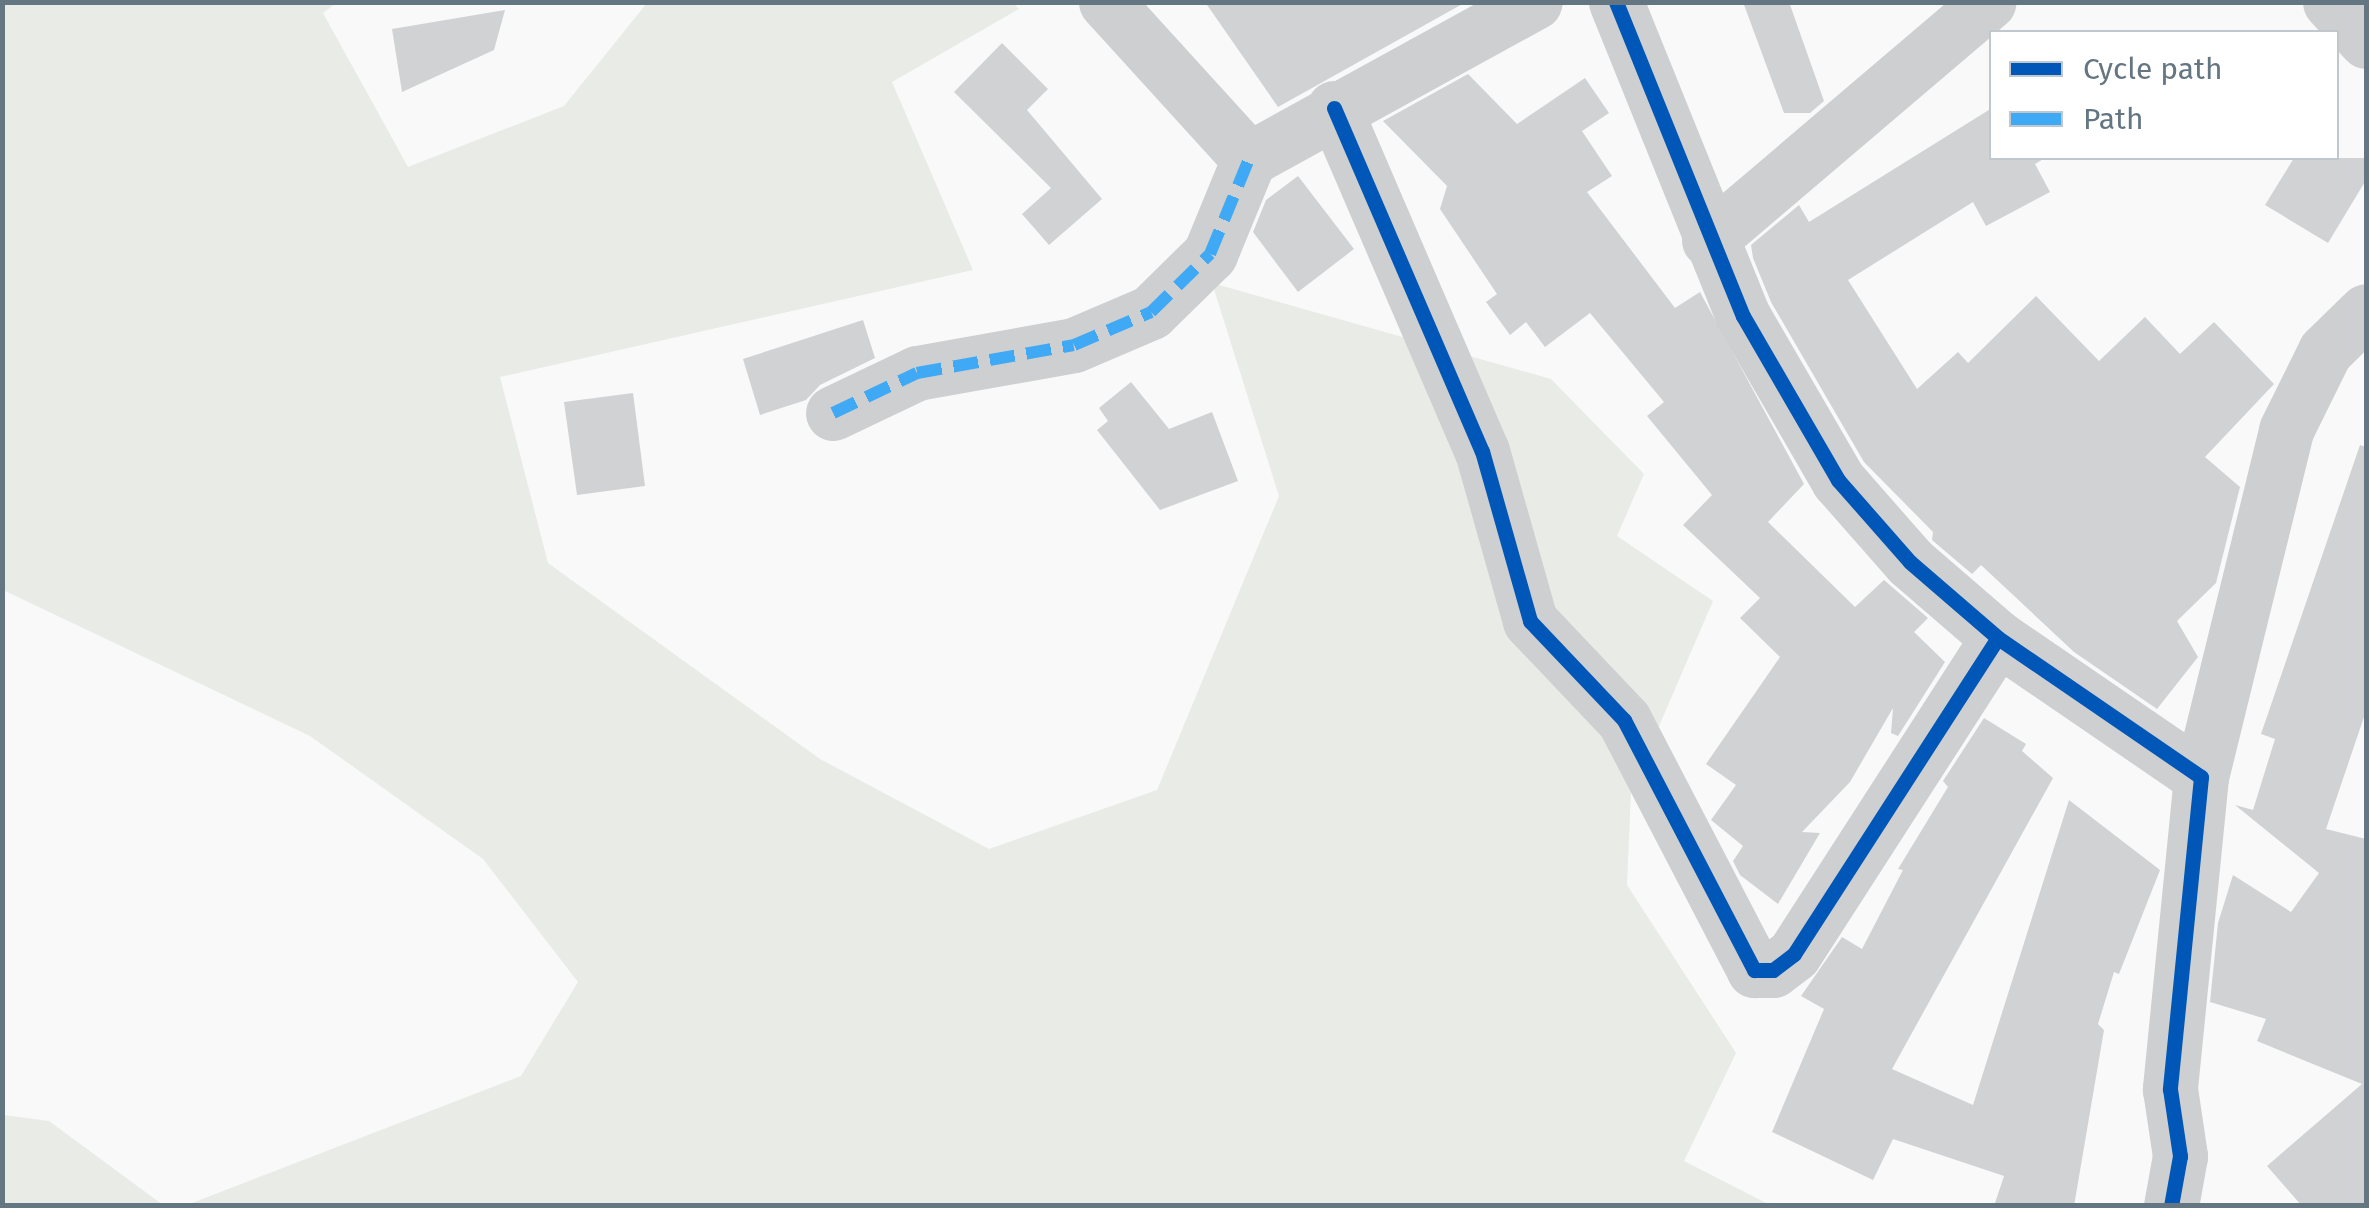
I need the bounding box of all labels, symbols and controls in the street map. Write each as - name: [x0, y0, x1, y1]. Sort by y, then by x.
- legend: [1989, 30, 2339, 160]
- text: Cycle path: [2083, 51, 2222, 87]
- text: Path: [2083, 101, 2144, 137]

